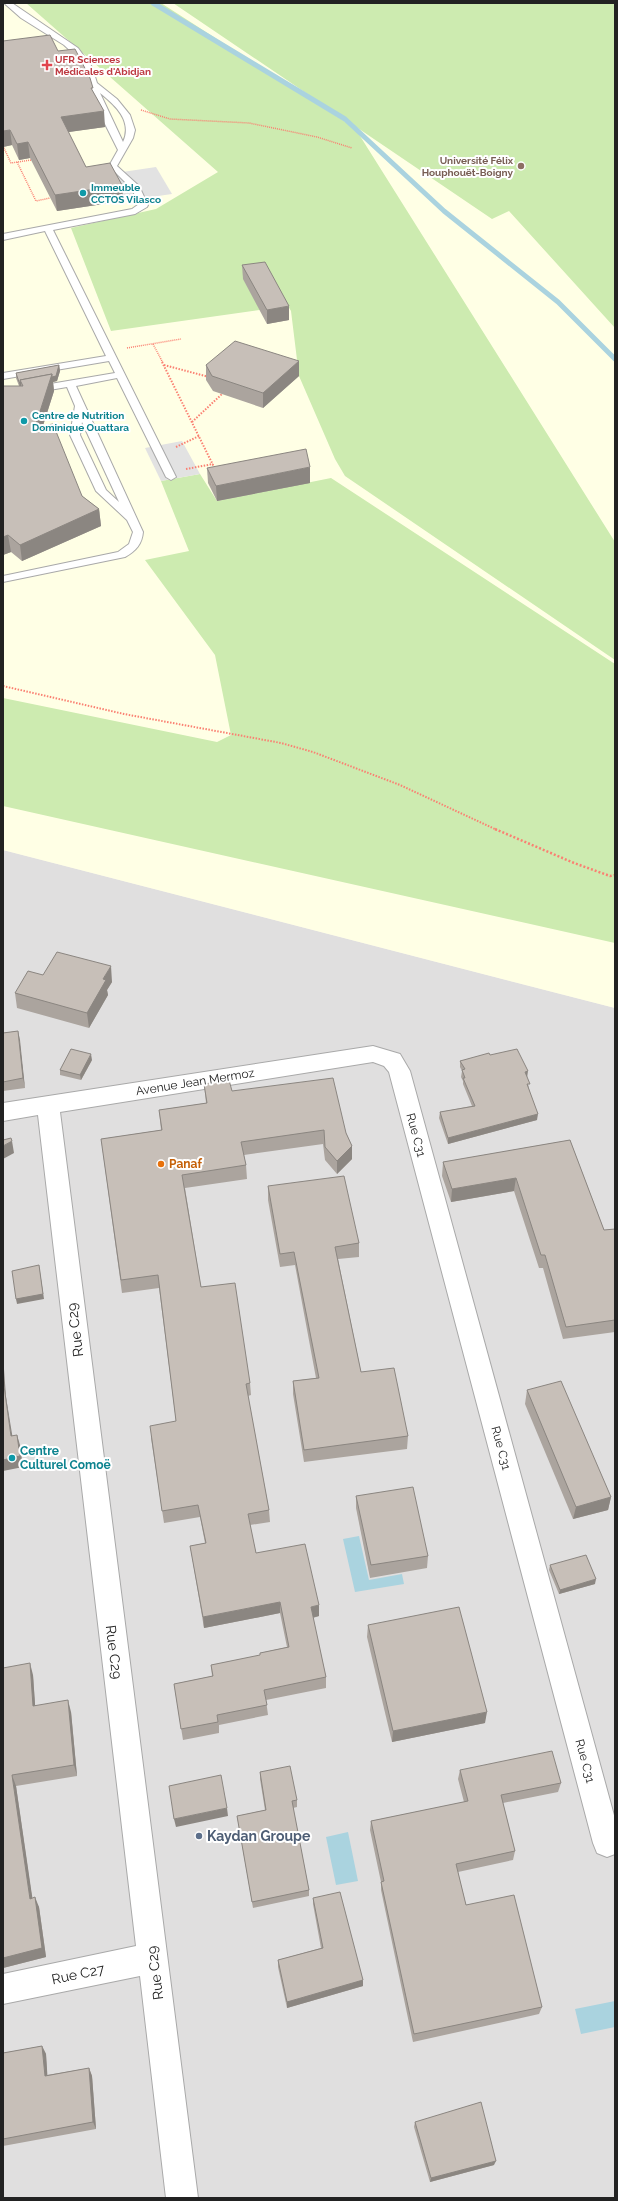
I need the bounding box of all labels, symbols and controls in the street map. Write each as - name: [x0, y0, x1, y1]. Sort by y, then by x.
- place label: UFR Sciences Médicales d'Abidjan: [55, 54, 151, 77]
- marker: UFR Sciences Médicales d'Abidjan: [42, 60, 52, 70]
- place label: Université Félix Houphouët-Boigny: [422, 155, 514, 178]
- marker: Université Félix Houphouët-Boigny: [516, 161, 526, 171]
- place label: Immeuble CCTOS Vilasco: [91, 182, 161, 205]
- marker: Immeuble CCTOS Vilasco: [78, 188, 88, 198]
- place label: Centre de Nutrition Dominique Ouattara: [32, 410, 129, 433]
- marker: Centre de Nutrition Dominique Ouattara: [19, 416, 29, 426]
- street label: Avenue Jean Mermoz: [135, 1066, 255, 1098]
- street label: Rue C31: [403, 1112, 429, 1158]
- place label: Panaf: [169, 1157, 202, 1171]
- marker: Panaf: [156, 1159, 166, 1169]
- street label: Rue C29: [64, 1302, 86, 1358]
- street label: Rue C31: [488, 1425, 514, 1471]
- place label: Centre Culturel Comoë: [20, 1444, 111, 1472]
- marker: Centre Culturel Comoë: [7, 1453, 17, 1463]
- street label: Rue C29: [103, 1624, 125, 1680]
- street label: Rue C31: [572, 1738, 598, 1784]
- place label: Kaydan Groupe: [207, 1828, 311, 1844]
- marker: Kaydan Groupe: [194, 1831, 204, 1841]
- street label: Rue C29: [144, 1945, 166, 2001]
- street label: Rue C27: [50, 1961, 106, 1987]

